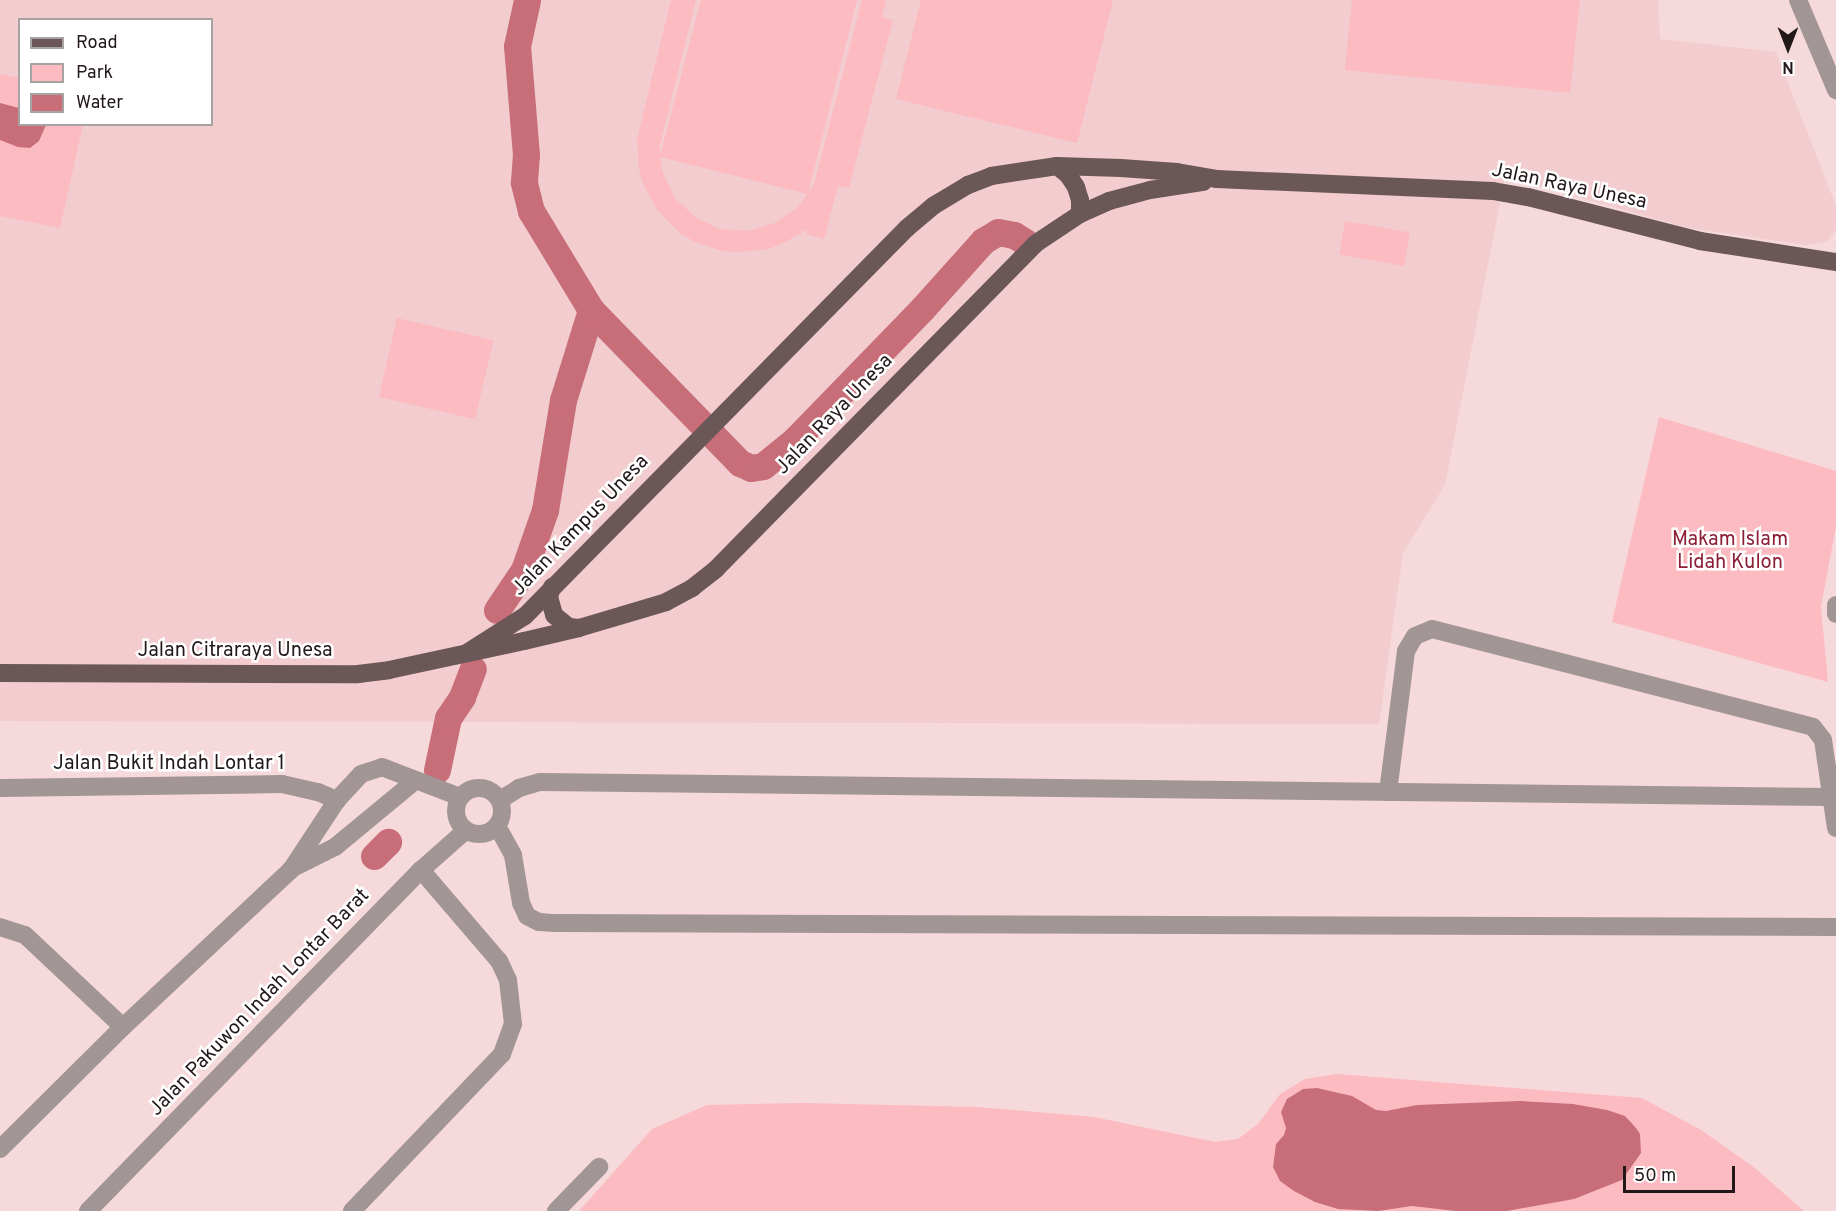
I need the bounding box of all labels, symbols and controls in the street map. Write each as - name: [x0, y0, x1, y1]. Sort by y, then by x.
- legend: [18, 18, 213, 126]
- north arrow: [1758, 18, 1818, 78]
- text: Road: [76, 32, 118, 55]
- text: N: [1782, 56, 1794, 76]
- text: Park: [76, 62, 113, 85]
- text: Water: [76, 92, 123, 115]
- street label: Jalan Raya Unesa: [1489, 159, 1649, 215]
- street label: Jalan Raya Unesa: [771, 350, 899, 480]
- street label: Jalan Kampus Unesa: [508, 451, 654, 601]
- park label: Makam Islam Lidah Kulon: [1672, 528, 1788, 575]
- street label: Jalan Citraraya Unesa: [137, 639, 333, 663]
- street label: Jalan Bukit Indah Lontar 1: [53, 752, 285, 776]
- street label: Jalan Pakuwon Indah Lontar Barat: [145, 884, 375, 1122]
- scale bar: [1626, 1154, 1738, 1192]
- text: 50 m: [1634, 1165, 1676, 1188]

